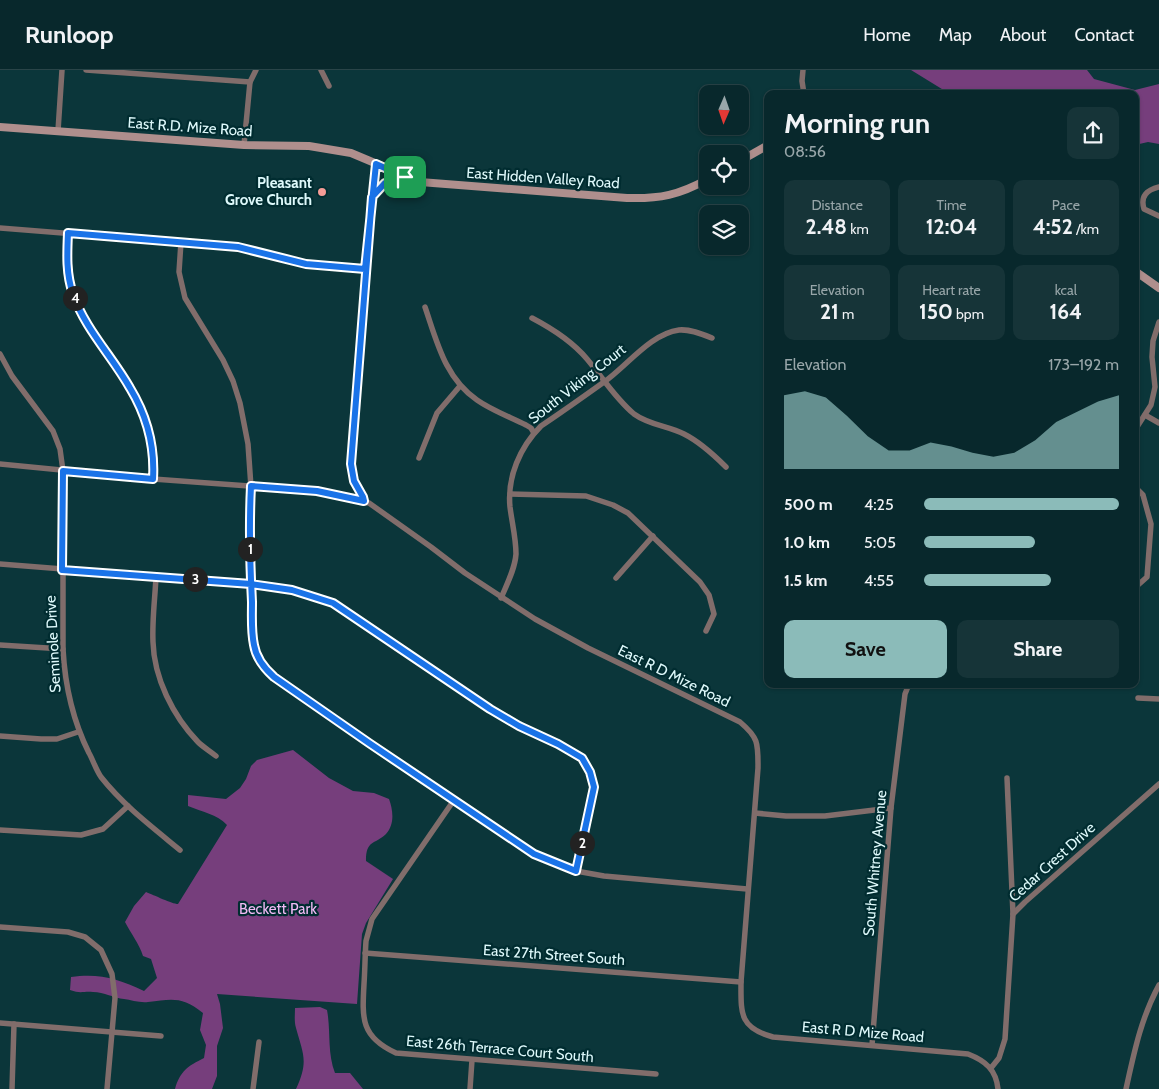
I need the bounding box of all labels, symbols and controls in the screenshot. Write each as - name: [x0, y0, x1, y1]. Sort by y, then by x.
- text: Runloop: [25, 20, 114, 49]
- text: Home: [863, 24, 911, 46]
- text: Map: [939, 24, 972, 46]
- text: About: [1000, 24, 1046, 46]
- text: Contact: [1074, 24, 1134, 46]
- north arrow: [699, 85, 749, 135]
- map controls: [699, 85, 749, 255]
- text: Morning run: [784, 106, 930, 140]
- button: share: [1067, 107, 1119, 159]
- street label: East R.D. Mize Road: [127, 114, 253, 140]
- text: 08:56: [784, 142, 826, 161]
- button: locate: [699, 145, 749, 195]
- pin: [384, 156, 426, 198]
- icon: arrive: [391, 163, 419, 191]
- street label: East Hidden Valley Road: [466, 164, 620, 192]
- place label: Pleasant Grove Church: [225, 174, 312, 209]
- marker: Pleasant Grove Church: [316, 186, 328, 198]
- text: Distance: [811, 196, 863, 214]
- text: Time: [937, 196, 966, 214]
- text: Pace: [1052, 196, 1080, 214]
- button: layers: [699, 205, 749, 255]
- text: 2.48: [806, 214, 847, 239]
- text: 12:04: [926, 214, 977, 239]
- text: 4:52: [1033, 214, 1073, 239]
- text: km: [847, 220, 869, 238]
- text: /km: [1073, 220, 1099, 238]
- text: Elevation: [810, 281, 865, 299]
- text: Heart rate: [922, 281, 981, 299]
- text: kcal: [1055, 281, 1077, 299]
- pin: 4: [62, 286, 88, 310]
- text: 4: [71, 289, 80, 307]
- text: 21: [820, 299, 839, 324]
- text: 150: [919, 299, 953, 324]
- text: 164: [1050, 299, 1082, 324]
- text: m: [839, 305, 854, 323]
- text: bpm: [953, 305, 984, 323]
- street label: South Viking Court: [525, 340, 629, 428]
- text: Elevation: [784, 355, 847, 374]
- text: 173–192 m: [1048, 355, 1119, 374]
- text: 500 m: [784, 495, 833, 514]
- text: 4:25: [864, 495, 894, 514]
- text: 1.0 km: [784, 533, 830, 552]
- text: 5:05: [864, 533, 896, 552]
- pin: 1: [238, 536, 262, 562]
- text: 1: [248, 540, 253, 558]
- pin: 3: [182, 566, 208, 592]
- text: 3: [192, 570, 199, 588]
- text: 1.5 km: [784, 571, 827, 590]
- text: 4:55: [864, 571, 894, 590]
- street label: Seminole Drive: [41, 594, 65, 693]
- button: Save: [784, 620, 947, 678]
- button: Share: [957, 620, 1119, 678]
- street label: East R D Mize Road: [615, 641, 733, 711]
- street label: South Whitney Avenue: [860, 789, 890, 937]
- street label: Cedar Crest Drive: [1005, 818, 1099, 905]
- pin: 2: [570, 830, 594, 856]
- text: 2: [579, 834, 586, 852]
- park label: Beckett Park: [239, 900, 317, 918]
- street label: East 27th Street South: [482, 941, 626, 969]
- street label: East R D Mize Road: [801, 1018, 925, 1046]
- street label: East 26th Terrace Court South: [405, 1032, 595, 1066]

